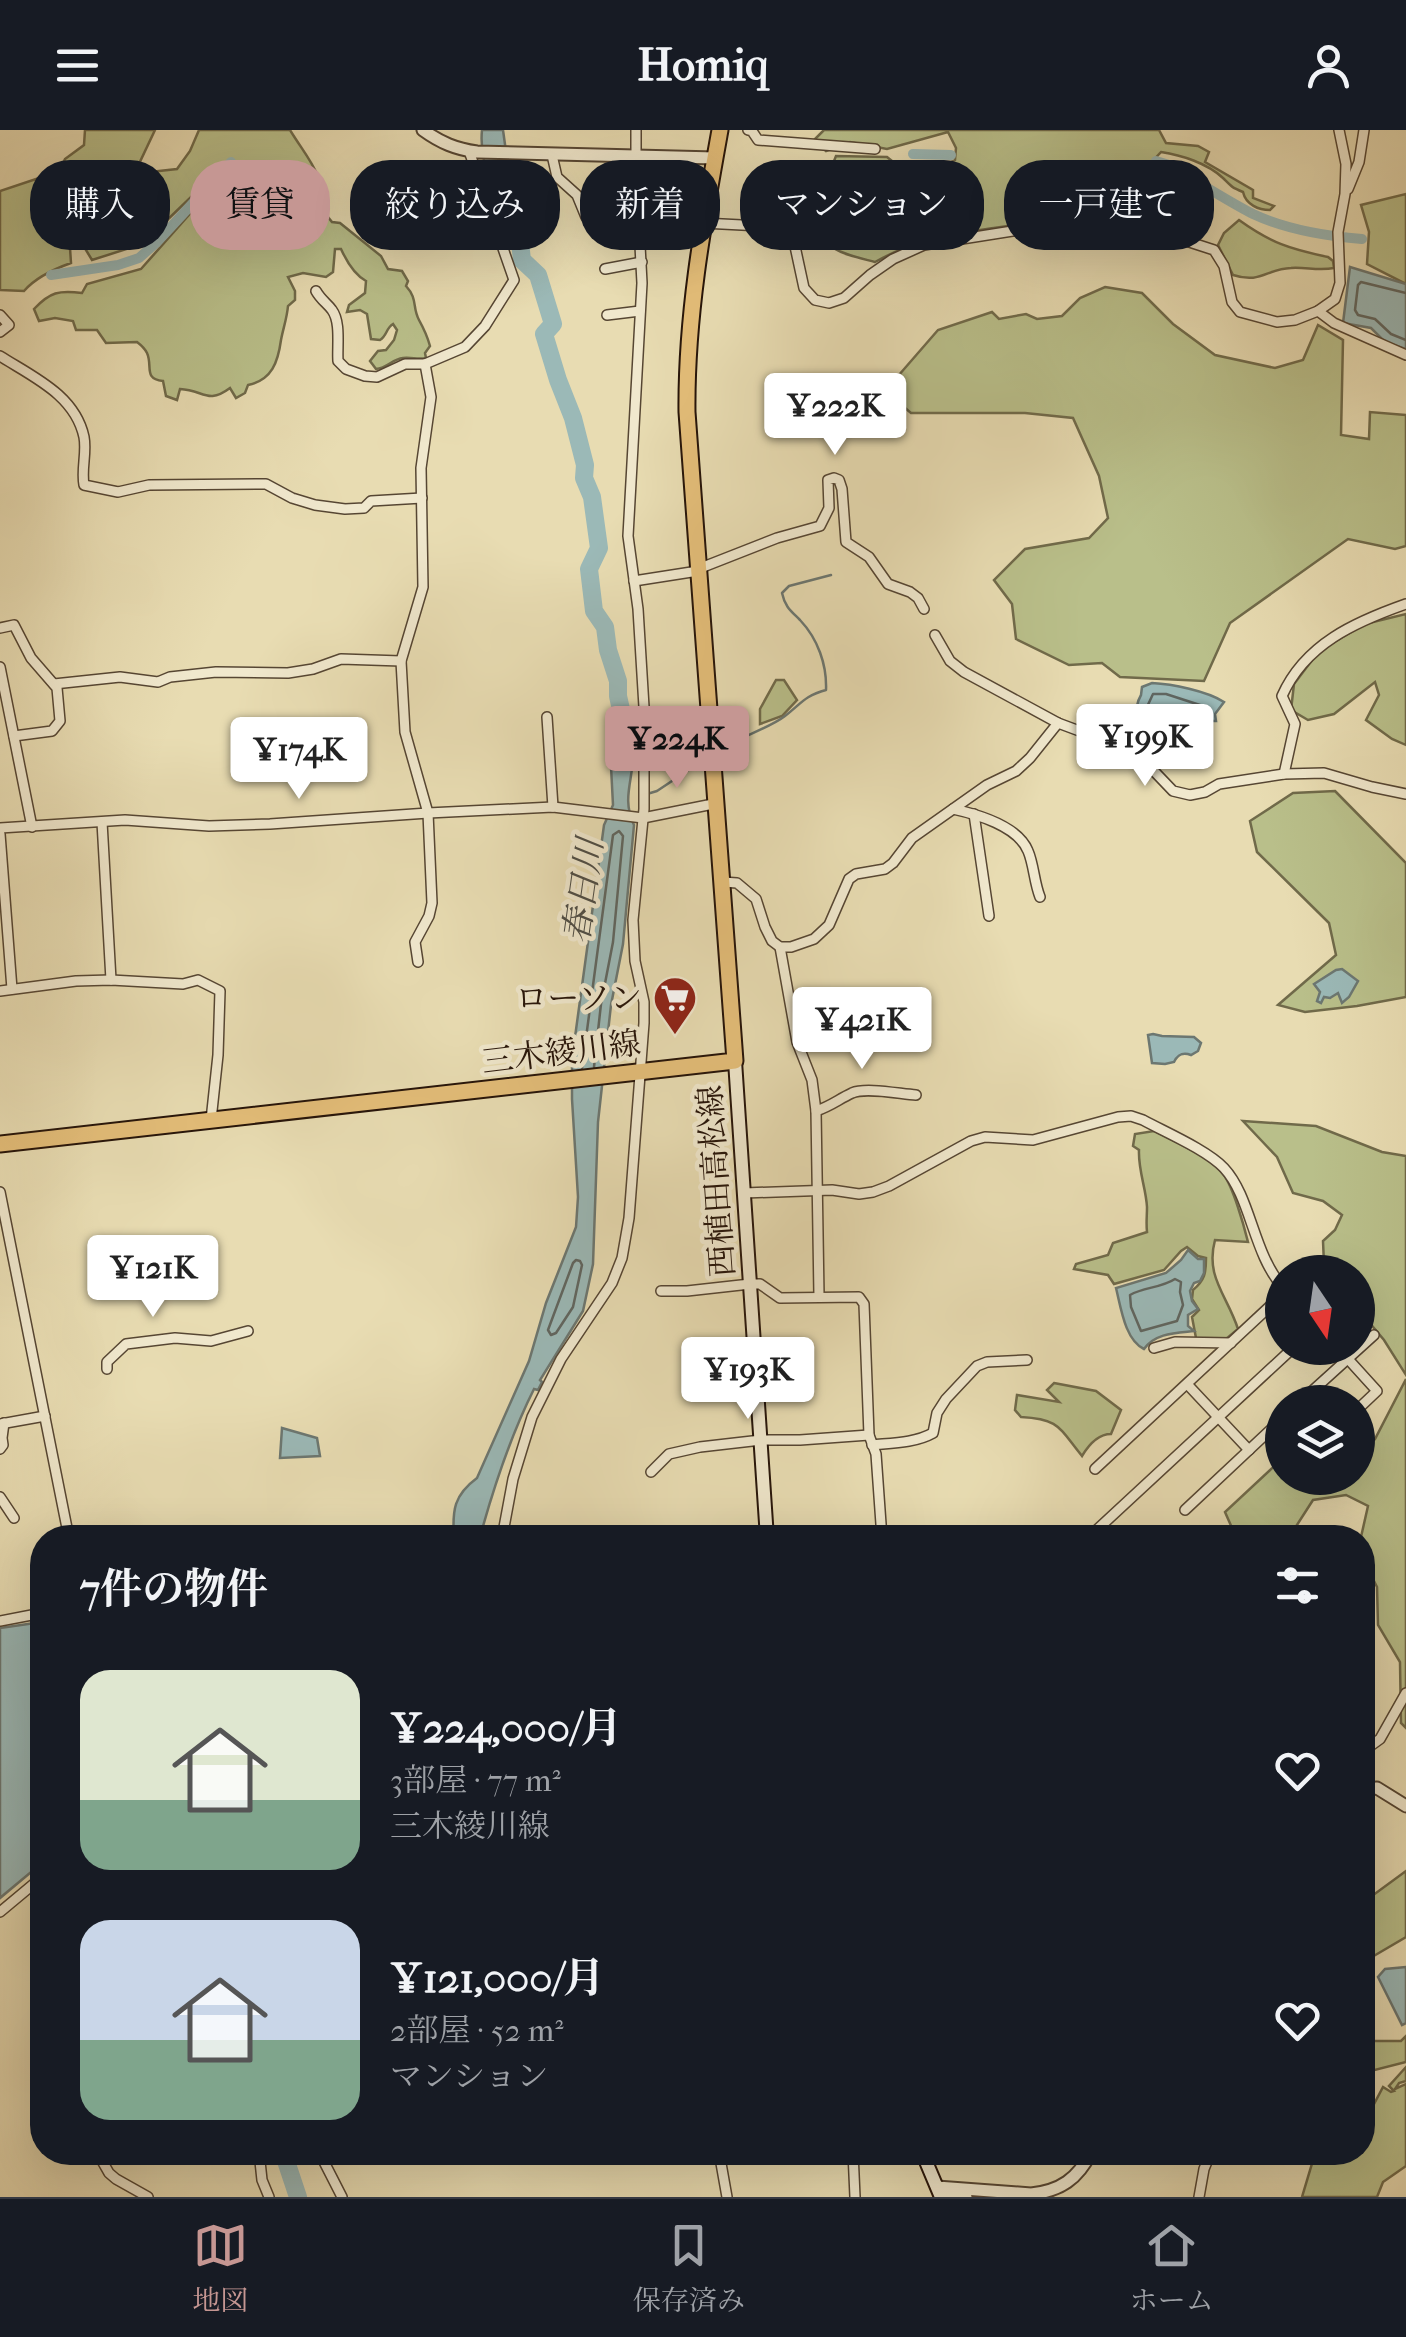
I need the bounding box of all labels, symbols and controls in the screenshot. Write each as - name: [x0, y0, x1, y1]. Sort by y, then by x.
- icon: menu: [50, 38, 105, 93]
- icon: person: [1301, 38, 1356, 93]
- text: Homiq: [637, 39, 769, 92]
- chip: 購入: [30, 160, 170, 250]
- chip: 賃貸: [190, 160, 330, 250]
- chip: 絞り込み: [350, 160, 560, 250]
- chip: 新着: [580, 160, 720, 250]
- chip: マンション: [740, 160, 984, 250]
- chip: 一戸建て: [1004, 160, 1214, 250]
- pin: ¥222K: [765, 373, 905, 458]
- text: ¥222K: [786, 387, 884, 424]
- pin: ¥199K: [1075, 704, 1215, 789]
- pin: ¥224K: [607, 706, 747, 791]
- pin: ¥174K: [229, 717, 369, 802]
- text: ¥199K: [1098, 718, 1192, 755]
- text: ¥224K: [627, 720, 727, 757]
- text: ¥174K: [252, 731, 346, 768]
- water label: 春日川: [556, 832, 612, 946]
- supermarket icon: ローソン: [652, 975, 698, 1036]
- place label: ローソン: [515, 980, 642, 1017]
- pin: ¥421K: [792, 987, 932, 1072]
- text: ¥421K: [815, 1001, 909, 1038]
- street label: 三木綾川線: [479, 1024, 643, 1081]
- street label: 西植田高松線: [691, 1084, 742, 1278]
- pin: ¥121K: [83, 1235, 223, 1320]
- text: ¥121K: [109, 1249, 197, 1286]
- north arrow: [1265, 1255, 1375, 1365]
- map controls: [1265, 1255, 1375, 1495]
- pin: ¥193K: [678, 1337, 818, 1422]
- text: ¥193K: [703, 1351, 793, 1388]
- button: layers: [1265, 1385, 1375, 1495]
- icon: filters: [1270, 1558, 1325, 1613]
- text: 7件の物件: [80, 1565, 268, 1614]
- text: ¥224,000/月: [390, 1704, 622, 1753]
- icon: home: [160, 1710, 280, 1830]
- icon: heart: [1270, 1743, 1325, 1798]
- text: 3部屋 · 77 m²: [390, 1762, 561, 1799]
- text: 三木綾川線: [390, 1808, 550, 1845]
- text: ¥121,000/月: [390, 1954, 605, 2003]
- icon: home: [160, 1960, 280, 2080]
- icon: heart: [1270, 1993, 1325, 2048]
- text: 2部屋 · 52 m²: [390, 2012, 563, 2049]
- text: マンション: [390, 2058, 549, 2095]
- tab: 地図: [192, 2218, 248, 2318]
- tab: 保存済み: [633, 2218, 745, 2318]
- tab: ホーム: [1130, 2218, 1214, 2318]

